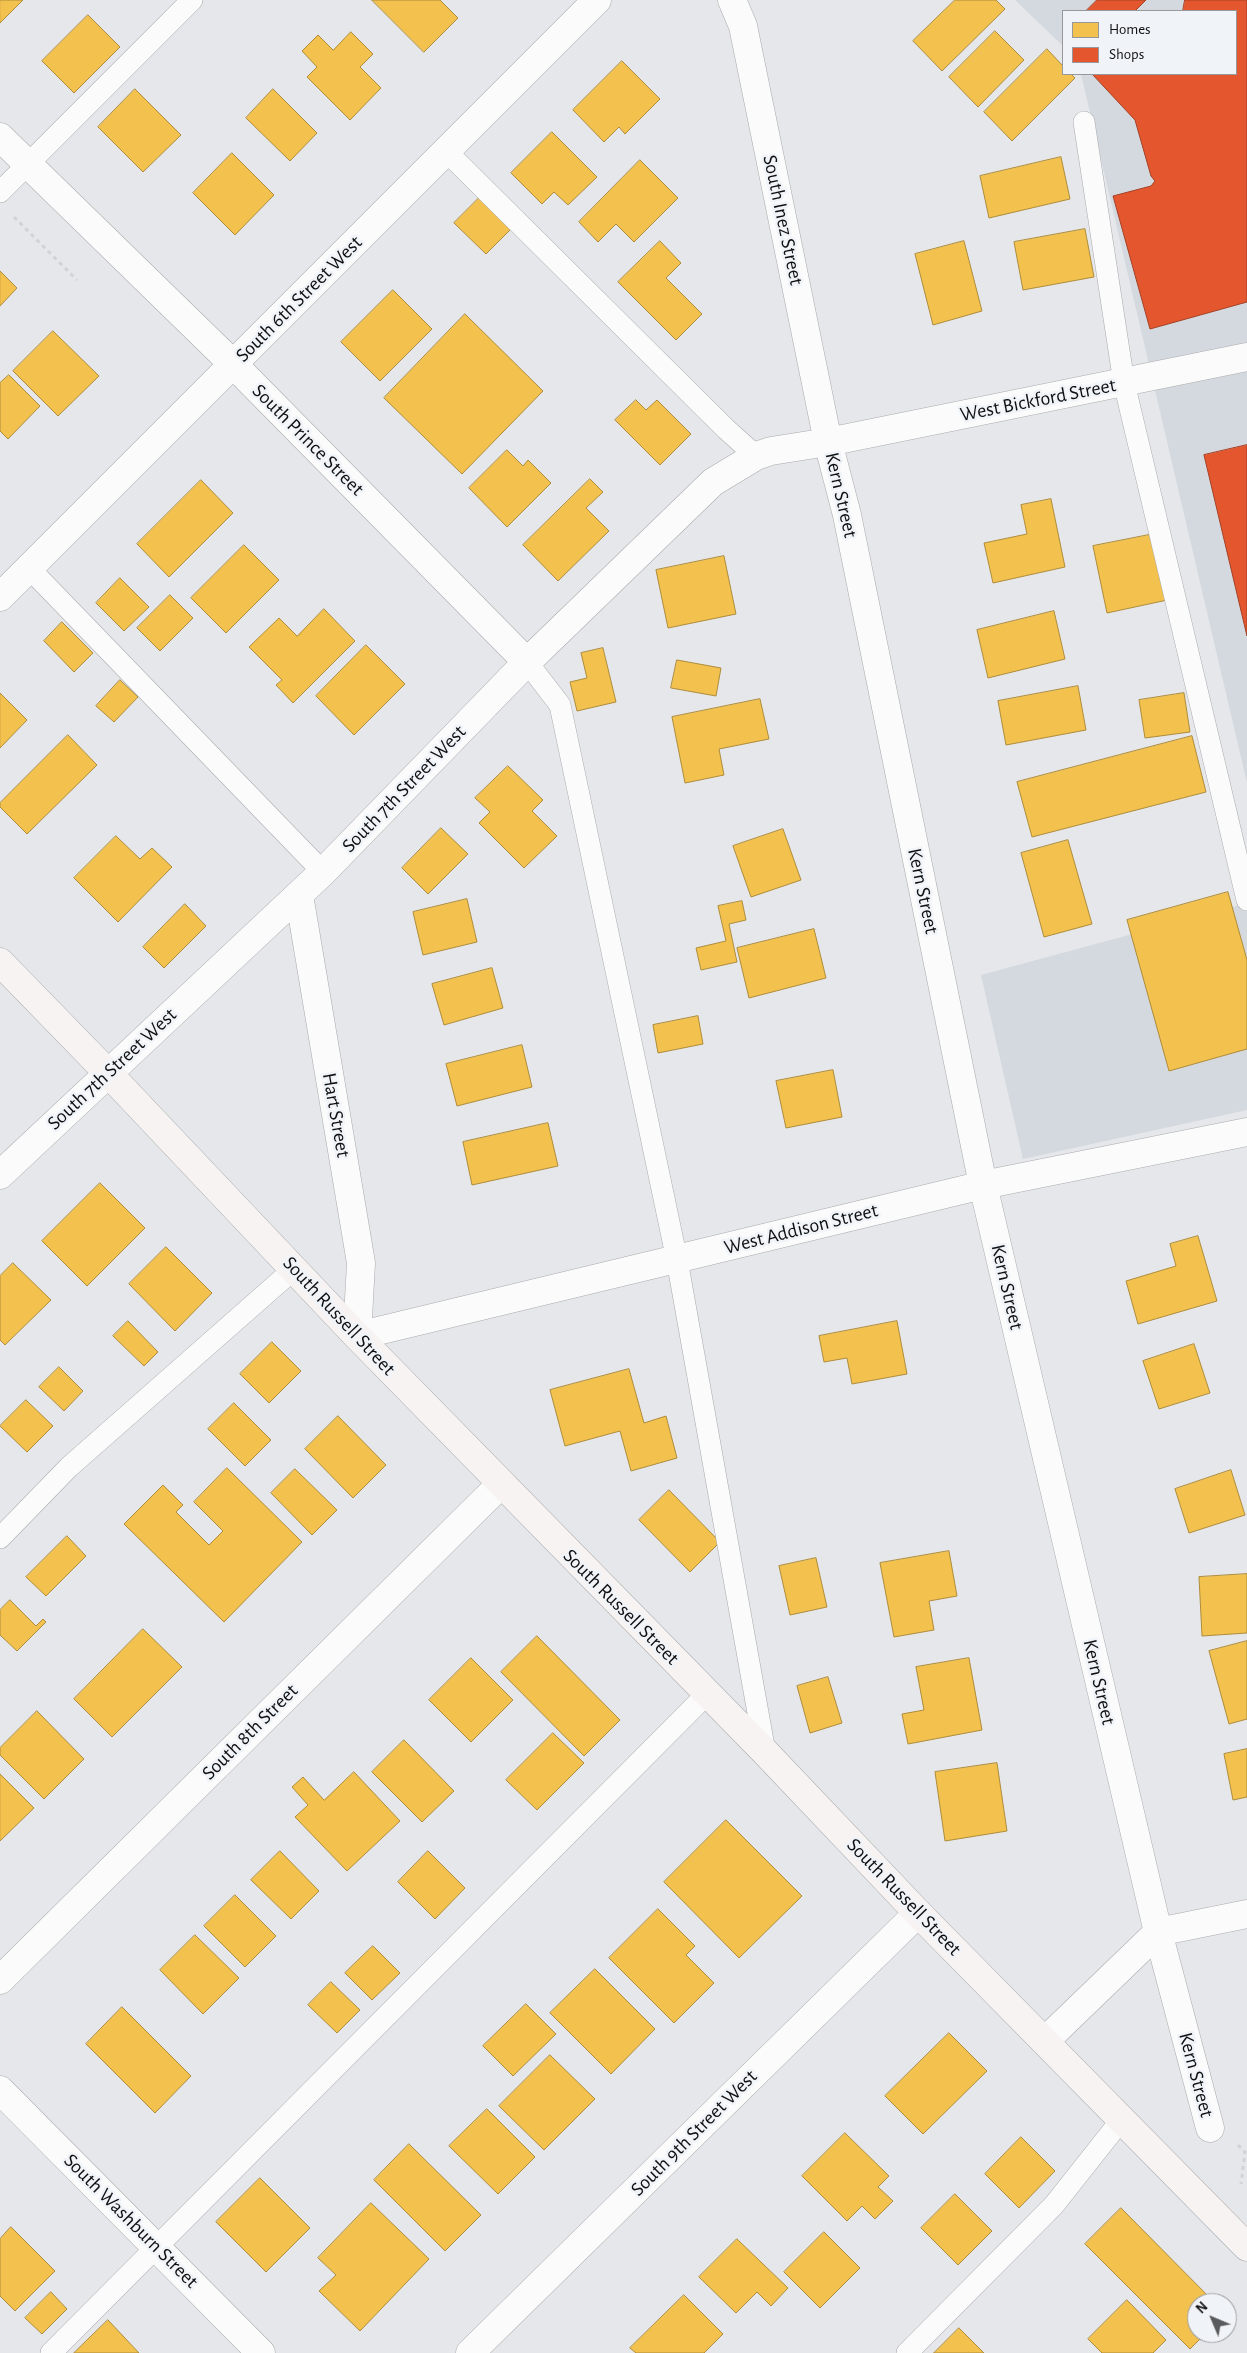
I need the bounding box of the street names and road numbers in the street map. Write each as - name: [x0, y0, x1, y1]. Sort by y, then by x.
- street label: South Inez Street: [757, 153, 809, 287]
- street label: South 6th Street West: [231, 231, 367, 367]
- street label: West Bickford Street: [958, 373, 1118, 427]
- street label: South Prince Street: [247, 379, 369, 501]
- street label: Kern Street: [820, 450, 862, 540]
- street label: South 7th Street West: [337, 720, 471, 858]
- street label: Kern Street: [902, 846, 944, 936]
- street label: South 7th Street West: [42, 1003, 182, 1135]
- street label: Hart Street: [317, 1071, 355, 1159]
- street label: West Addison Street: [722, 1198, 880, 1260]
- street label: Kern Street: [986, 1242, 1028, 1332]
- street label: South Russell Street: [278, 1251, 400, 1381]
- street label: South Russell Street: [558, 1544, 684, 1670]
- street label: Kern Street: [1078, 1637, 1120, 1727]
- street label: South 8th Street: [197, 1679, 303, 1785]
- street label: South Russell Street: [842, 1833, 966, 1961]
- street label: Kern Street: [1173, 2030, 1219, 2120]
- street label: South 9th Street West: [626, 2065, 762, 2201]
- street label: South Washburn Street: [59, 2149, 203, 2293]

